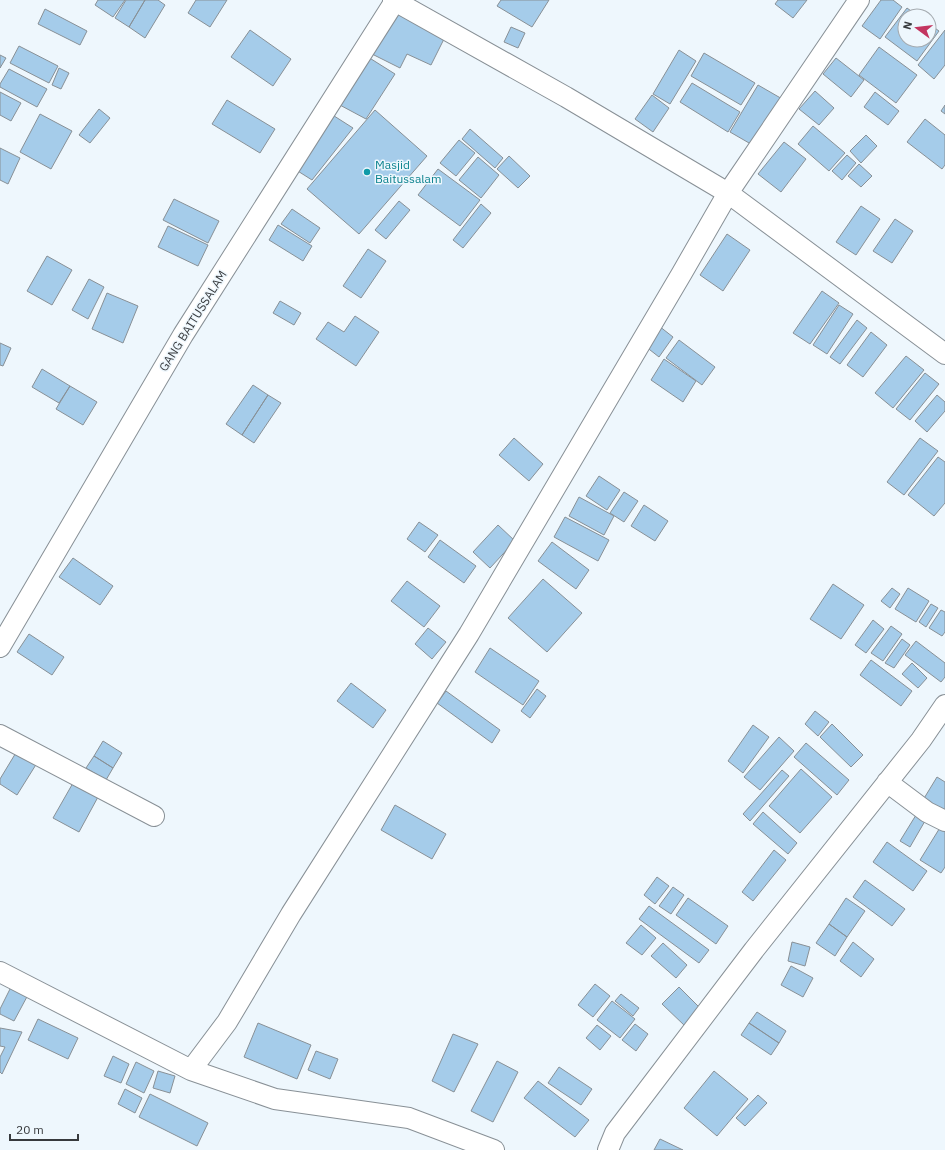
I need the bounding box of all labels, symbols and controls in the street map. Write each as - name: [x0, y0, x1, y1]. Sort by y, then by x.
- north arrow: [897, 8, 937, 48]
- text: N: [900, 20, 915, 31]
- place label: Masjid Baitussalam: [375, 157, 441, 186]
- marker: Masjid Baitussalam: [362, 167, 372, 177]
- street label: GANG BAITUSSALAM: [155, 268, 230, 374]
- scale bar: [10, 1116, 78, 1142]
- text: 20 m: [16, 1122, 44, 1137]

